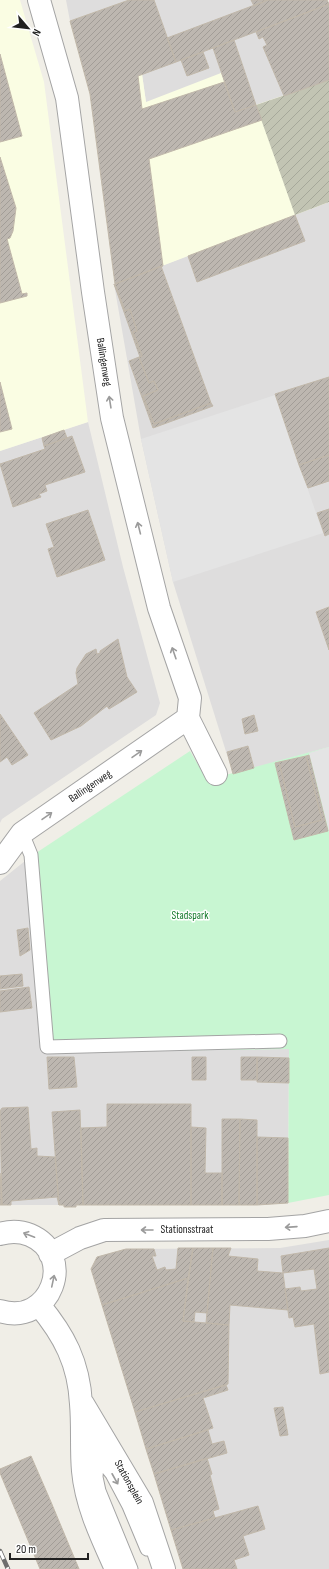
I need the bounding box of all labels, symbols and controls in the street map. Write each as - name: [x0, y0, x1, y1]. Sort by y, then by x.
- north arrow: [8, 8, 48, 48]
- text: N: [29, 27, 44, 38]
- street label: Ballingenweg: [94, 337, 114, 388]
- one-way arrow: [106, 396, 114, 409]
- one-way arrow: [135, 522, 143, 535]
- one-way arrow: [170, 648, 178, 660]
- one-way arrow: [131, 750, 142, 758]
- street label: Ballingenweg: [66, 767, 114, 805]
- one-way arrow: [41, 812, 52, 820]
- park label: Stadspark: [172, 909, 209, 922]
- street label: Stationsstraat: [161, 1223, 214, 1236]
- one-way arrow: [284, 1223, 297, 1230]
- one-way arrow: [141, 1226, 154, 1233]
- one-way arrow: [23, 1231, 35, 1239]
- one-way arrow: [50, 1275, 58, 1288]
- street label: Stationsplein: [112, 1458, 147, 1507]
- one-way arrow: [111, 1473, 119, 1485]
- scale bar: [10, 1535, 88, 1561]
- text: 20 m: [16, 1542, 36, 1557]

